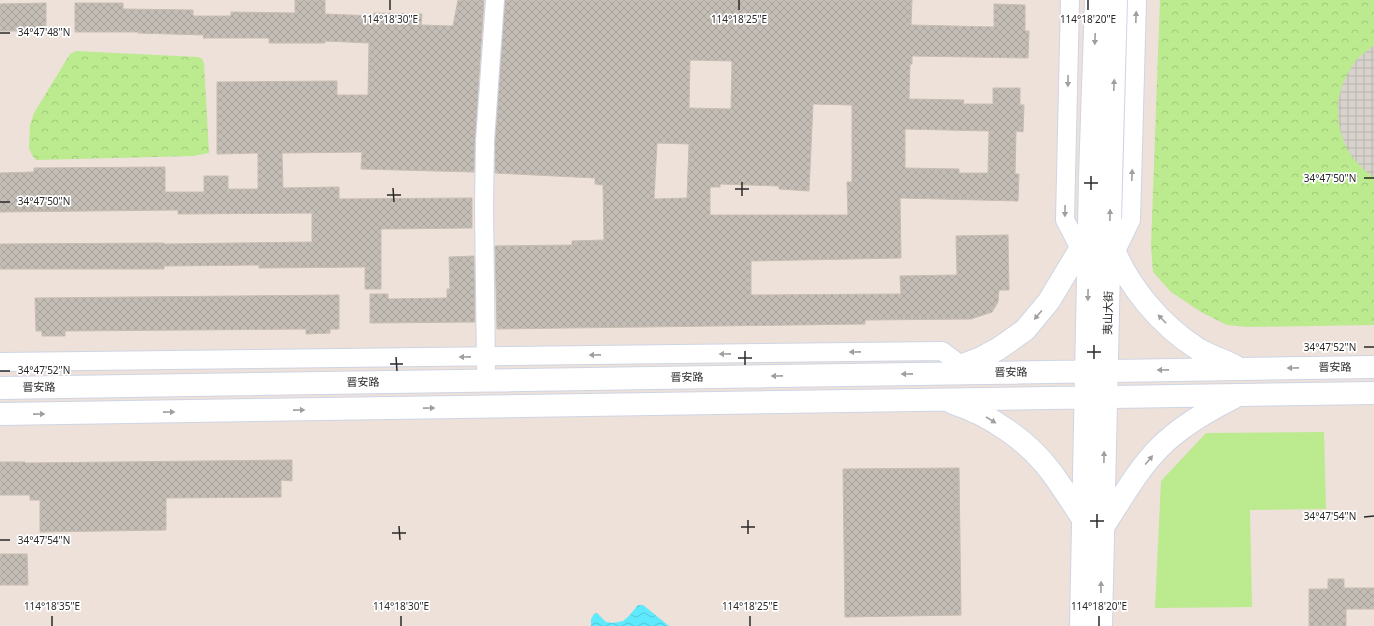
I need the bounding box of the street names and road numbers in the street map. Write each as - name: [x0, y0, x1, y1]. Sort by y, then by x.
- street label: 夷山大街: [1100, 291, 1115, 335]
- street label: 晋安路: [1318, 359, 1352, 374]
- street label: 晋安路: [994, 364, 1028, 379]
- street label: 晋安路: [670, 369, 704, 384]
- street label: 晋安路: [346, 374, 380, 389]
- street label: 晋安路: [22, 379, 56, 394]

